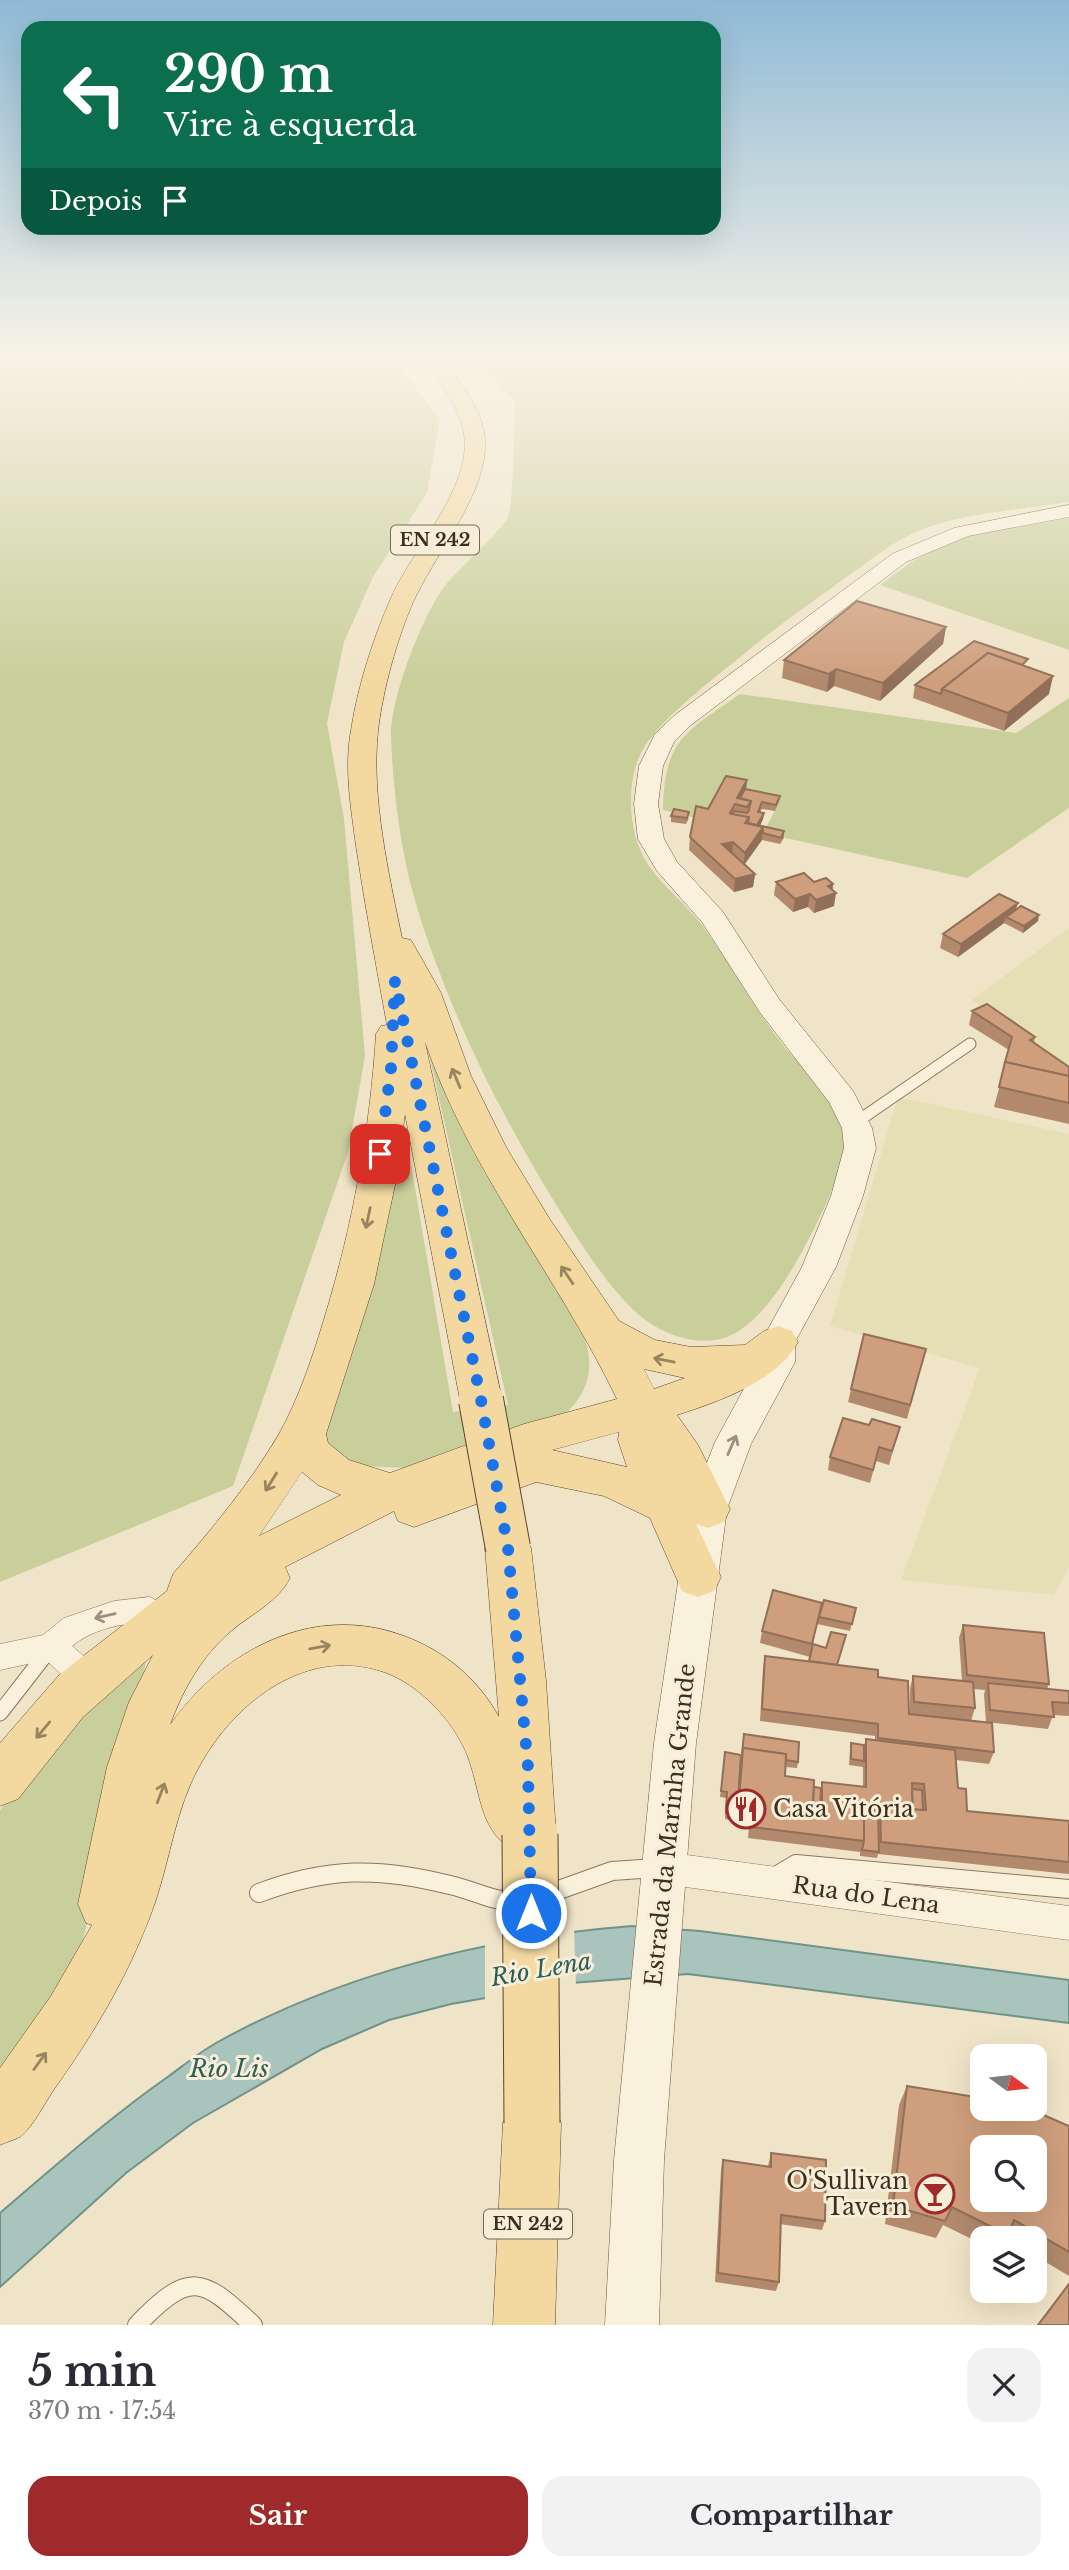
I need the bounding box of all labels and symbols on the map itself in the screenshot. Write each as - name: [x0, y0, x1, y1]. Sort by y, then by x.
- road number: EN 242: [391, 526, 479, 554]
- one-way arrow: [448, 1067, 461, 1089]
- pin: [350, 1124, 410, 1184]
- one-way arrow: [361, 1206, 375, 1229]
- one-way arrow: [560, 1266, 574, 1286]
- one-way arrow: [653, 1353, 676, 1367]
- one-way arrow: [726, 1435, 739, 1456]
- one-way arrow: [264, 1471, 278, 1491]
- one-way arrow: [94, 1610, 117, 1623]
- one-way arrow: [308, 1640, 331, 1653]
- street label: Estrada da Marinha Grande: [639, 1662, 701, 1988]
- one-way arrow: [35, 1720, 51, 1738]
- one-way arrow: [156, 1783, 168, 1805]
- restaurant icon: Casa Vitória: [725, 1788, 767, 1830]
- place label: Casa Vitória: [773, 1795, 914, 1823]
- street label: Rua do Lena: [791, 1871, 942, 1919]
- position arrow: [494, 1876, 568, 1950]
- water label: Rio Lena: [487, 1946, 594, 1992]
- north arrow: [970, 2044, 1046, 2121]
- one-way arrow: [33, 2052, 47, 2071]
- water label: Rio Lis: [188, 2054, 269, 2083]
- place label: O'Sullivan Tavern: [786, 2167, 908, 2221]
- bar icon: O'Sullivan Tavern: [914, 2173, 956, 2215]
- road number: EN 242: [484, 2210, 572, 2238]

